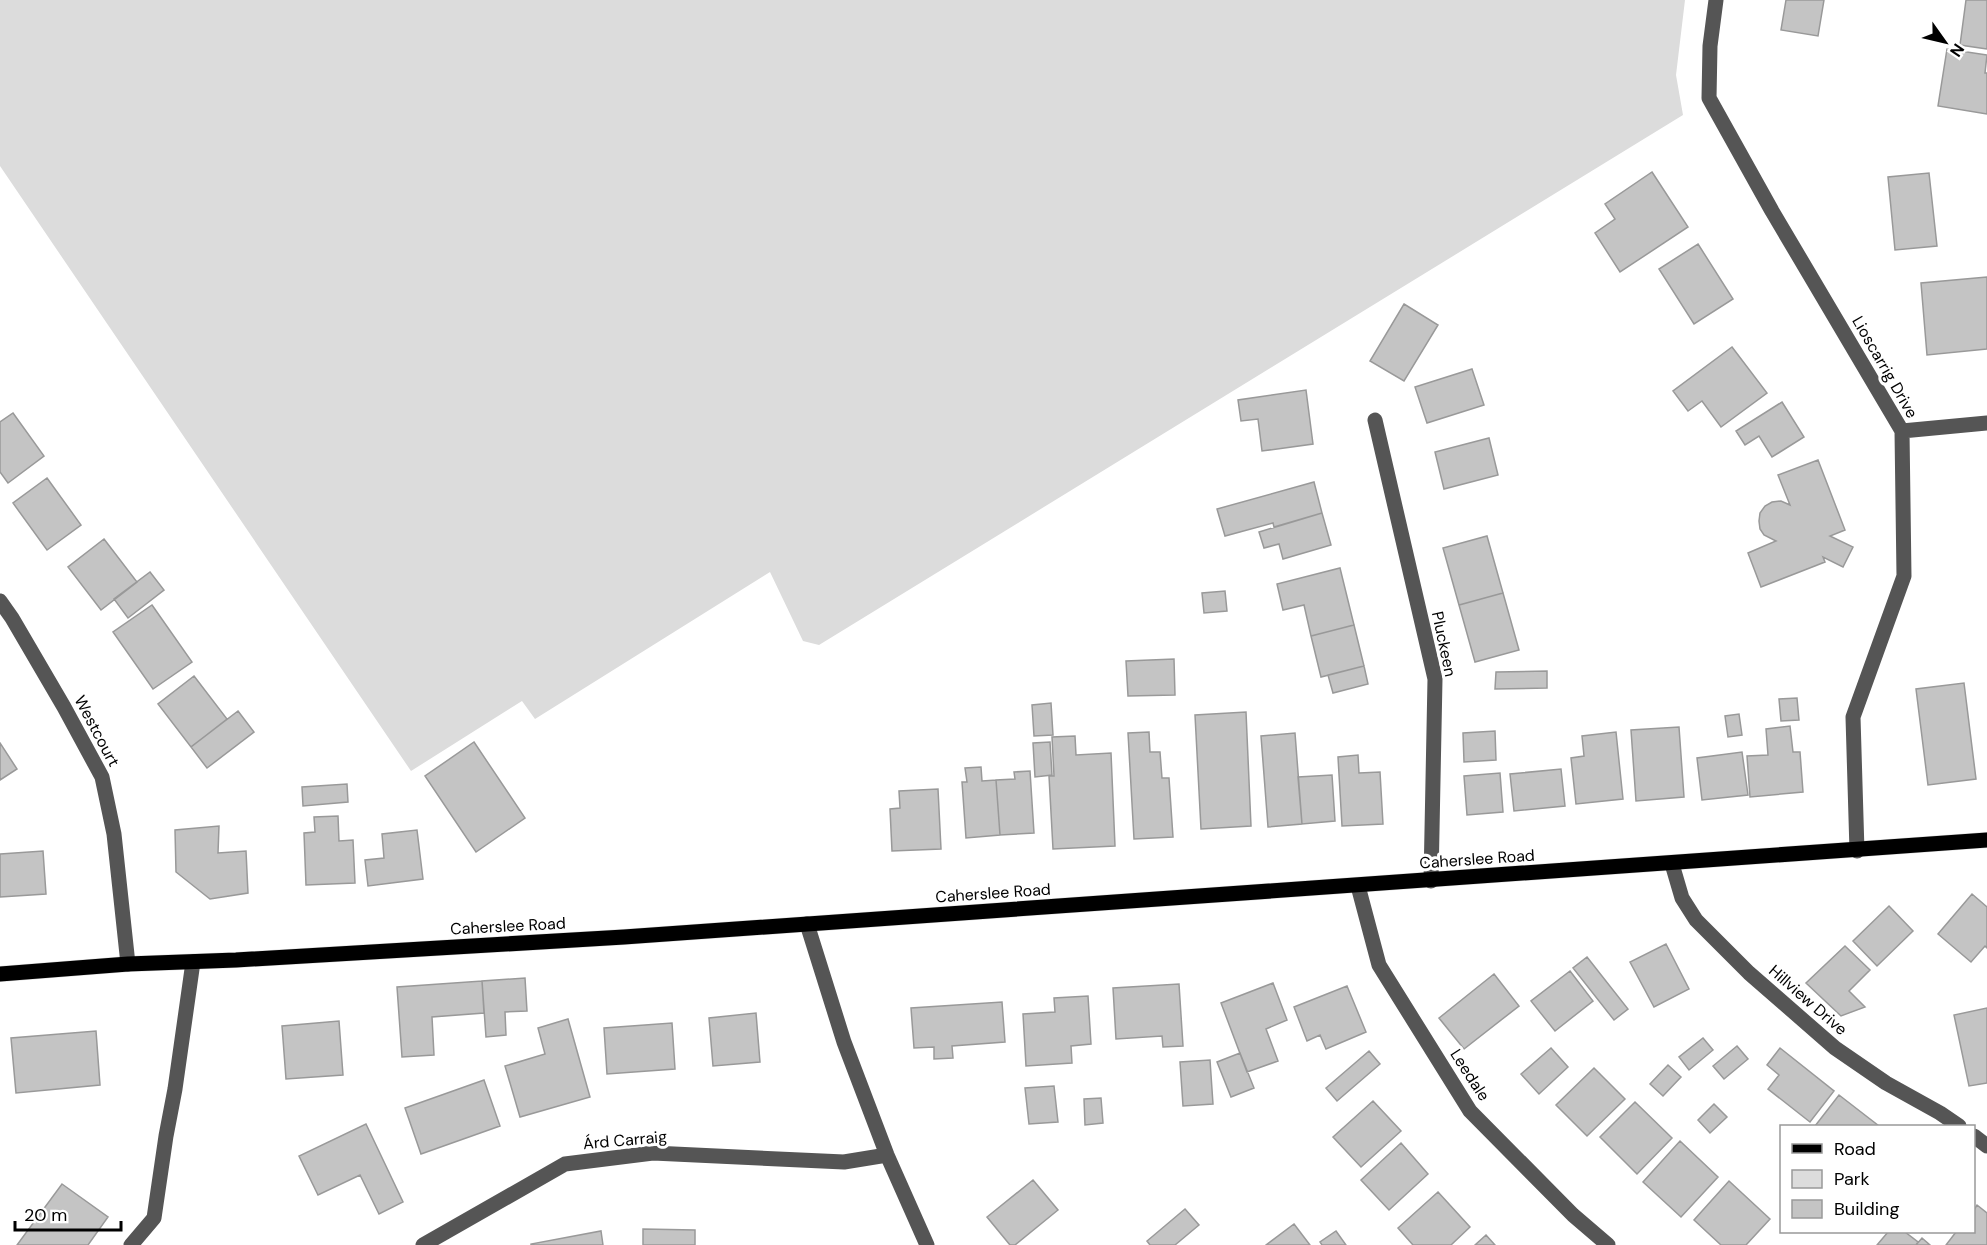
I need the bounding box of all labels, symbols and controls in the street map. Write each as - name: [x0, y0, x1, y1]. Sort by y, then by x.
- north arrow: [1915, 12, 1975, 72]
- text: N: [1945, 39, 1969, 61]
- street label: Lioscarrig Drive: [1847, 312, 1923, 422]
- street label: Pluckeen: [1427, 610, 1461, 678]
- street label: Westcourt: [70, 692, 124, 770]
- street label: Caherslee Road: [1419, 844, 1535, 874]
- street label: Caherslee Road: [935, 878, 1051, 908]
- street label: Caherslee Road: [450, 912, 566, 940]
- street label: Hillview Drive: [1764, 960, 1852, 1040]
- street label: Leedale: [1445, 1045, 1495, 1105]
- legend: [1780, 1125, 1975, 1233]
- street label: Árd Carraig: [582, 1126, 668, 1154]
- text: Road: [1834, 1137, 1876, 1161]
- text: Park: [1834, 1167, 1870, 1191]
- scale bar: [15, 1194, 122, 1232]
- text: Building: [1834, 1197, 1899, 1221]
- text: 20 m: [24, 1203, 67, 1227]

